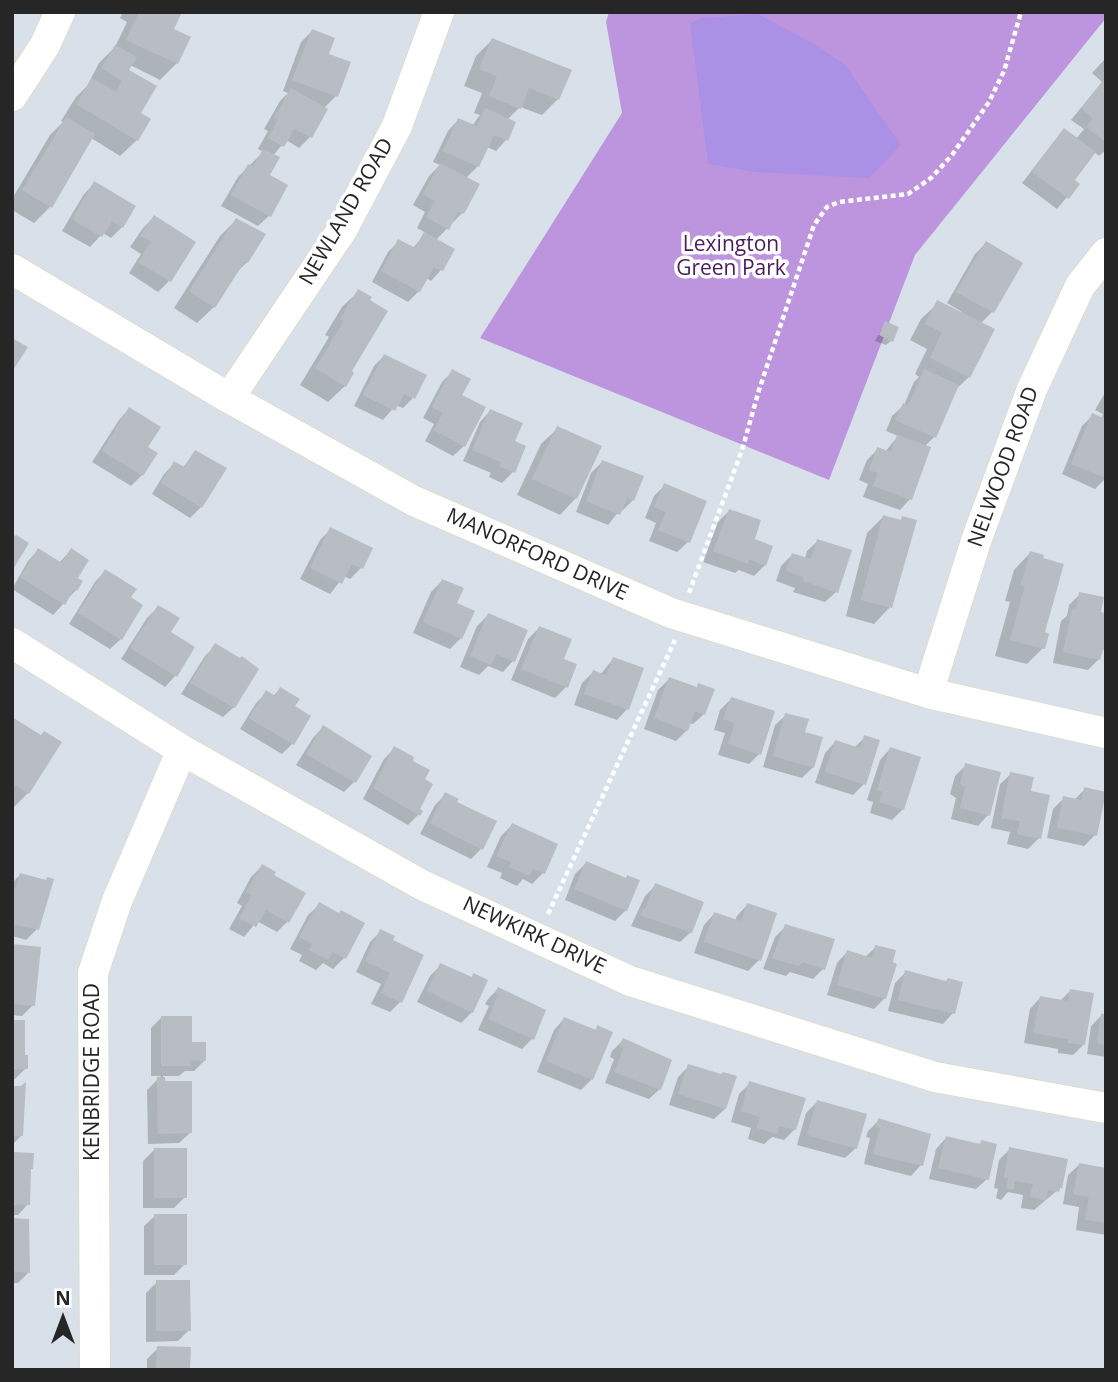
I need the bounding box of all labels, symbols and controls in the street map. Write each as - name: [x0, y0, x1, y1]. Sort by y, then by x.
- street label: NEWLAND ROAD: [295, 134, 399, 290]
- park label: Lexington Green Park: [676, 232, 786, 282]
- street label: NELWOOD ROAD: [963, 383, 1045, 551]
- street label: MANORFORD DRIVE: [442, 504, 632, 606]
- street label: NEWKIRK DRIVE: [458, 892, 610, 980]
- street label: KENBRIDGE ROAD: [80, 983, 106, 1161]
- north arrow: [28, 1284, 98, 1354]
- text: N: [55, 1285, 71, 1311]

